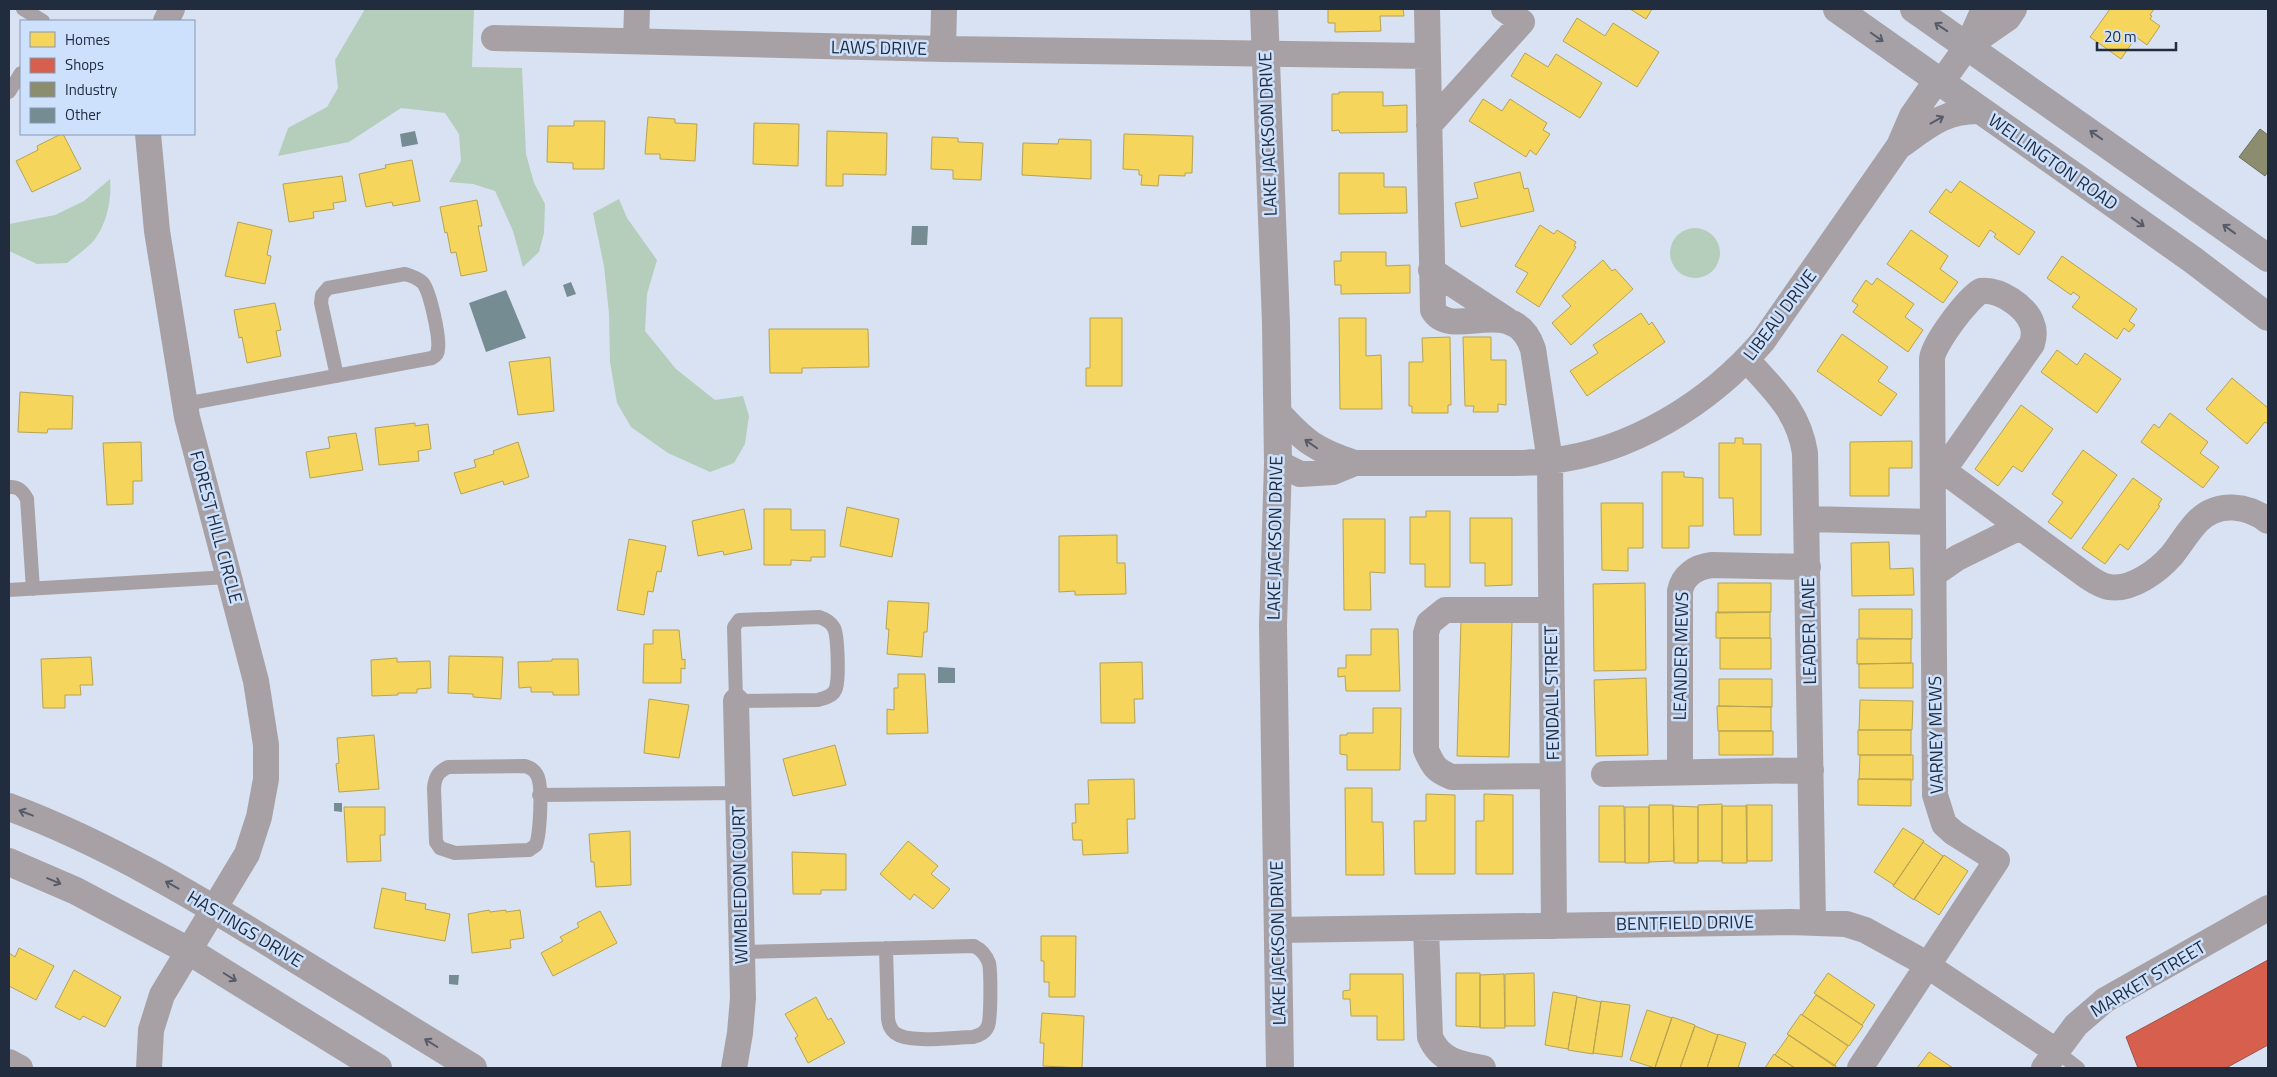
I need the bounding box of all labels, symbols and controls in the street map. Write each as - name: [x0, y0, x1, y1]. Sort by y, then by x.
- legend: [20, 20, 195, 135]
- scale bar: [2097, 20, 2176, 52]
- one-way arrow: [1934, 22, 1948, 32]
- text: 20 m: [2104, 25, 2137, 48]
- text: Homes: [65, 28, 110, 51]
- one-way arrow: [1870, 32, 1884, 42]
- street label: LAWS DRIVE: [831, 33, 927, 62]
- street label: LAKE JACKSON DRIVE: [1251, 51, 1284, 217]
- text: Shops: [65, 53, 104, 76]
- text: Industry: [65, 78, 117, 101]
- text: Other: [65, 103, 101, 126]
- street label: WELLINGTON ROAD: [1983, 107, 2124, 217]
- one-way arrow: [1929, 115, 1944, 124]
- one-way arrow: [2090, 130, 2103, 141]
- one-way arrow: [2131, 217, 2145, 227]
- one-way arrow: [2222, 224, 2236, 234]
- street label: LIBEAU DRIVE: [1736, 263, 1823, 366]
- one-way arrow: [1304, 439, 1318, 449]
- street label: FOREST HILL CIRCLE: [183, 448, 250, 606]
- street label: LAKE JACKSON DRIVE: [1260, 455, 1289, 621]
- street label: LEADER LANE: [1794, 577, 1823, 685]
- street label: LEANDER MEWS: [1666, 591, 1695, 721]
- street label: FENDALL STREET: [1537, 625, 1566, 761]
- street label: VARNEY MEWS: [1921, 676, 1950, 794]
- street label: WIMBLEDON COURT: [725, 805, 754, 964]
- one-way arrow: [19, 808, 35, 817]
- street label: LAKE JACKSON DRIVE: [1263, 860, 1292, 1026]
- one-way arrow: [46, 876, 61, 886]
- one-way arrow: [165, 880, 180, 889]
- street label: HASTINGS DRIVE: [182, 883, 308, 974]
- street label: BENTFIELD DRIVE: [1616, 908, 1754, 937]
- street label: MARKET STREET: [2085, 933, 2211, 1024]
- one-way arrow: [223, 972, 237, 982]
- one-way arrow: [425, 1037, 439, 1047]

